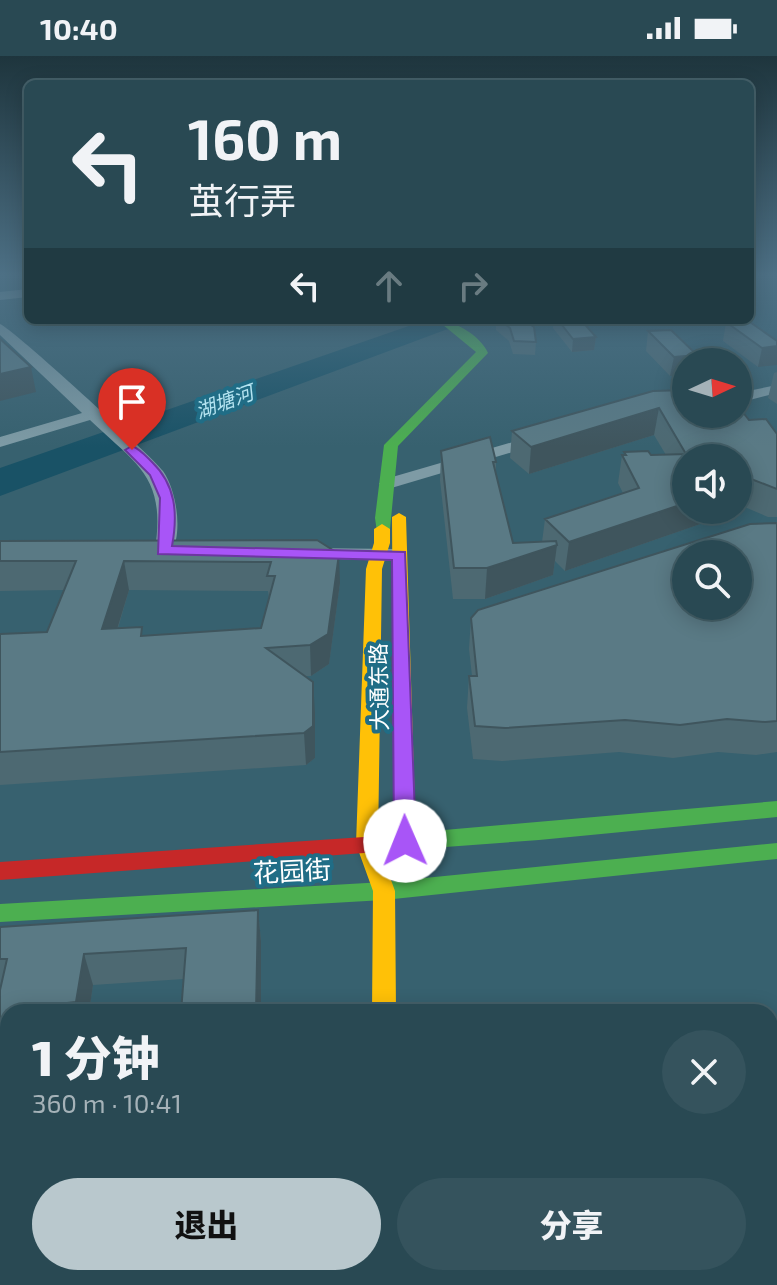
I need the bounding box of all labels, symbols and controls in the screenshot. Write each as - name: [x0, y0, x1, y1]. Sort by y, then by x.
- text: 10:40: [40, 10, 118, 46]
- text: 160 m: [188, 104, 342, 171]
- icon: left: [56, 112, 160, 216]
- text: 茧行弄: [188, 178, 296, 221]
- icon: left: [283, 264, 327, 308]
- icon: ahead: [367, 264, 411, 308]
- icon: right: [451, 264, 495, 308]
- north arrow: [672, 348, 752, 428]
- map controls: [672, 348, 752, 620]
- pin: [98, 368, 166, 450]
- water label: 湖塘河: [192, 378, 260, 423]
- icon: arrive: [110, 380, 154, 424]
- button: sound: [672, 444, 752, 524]
- button: search: [672, 540, 752, 620]
- street label: 大通东路: [364, 643, 392, 731]
- position arrow: [363, 799, 447, 883]
- street label: 花园街: [252, 852, 332, 888]
- text: 1 分钟: [32, 1028, 160, 1086]
- button: close: [662, 1030, 746, 1114]
- text: 360 m · 10:41: [32, 1087, 182, 1118]
- button: 退出: [32, 1178, 381, 1270]
- button: 分享: [397, 1178, 746, 1270]

